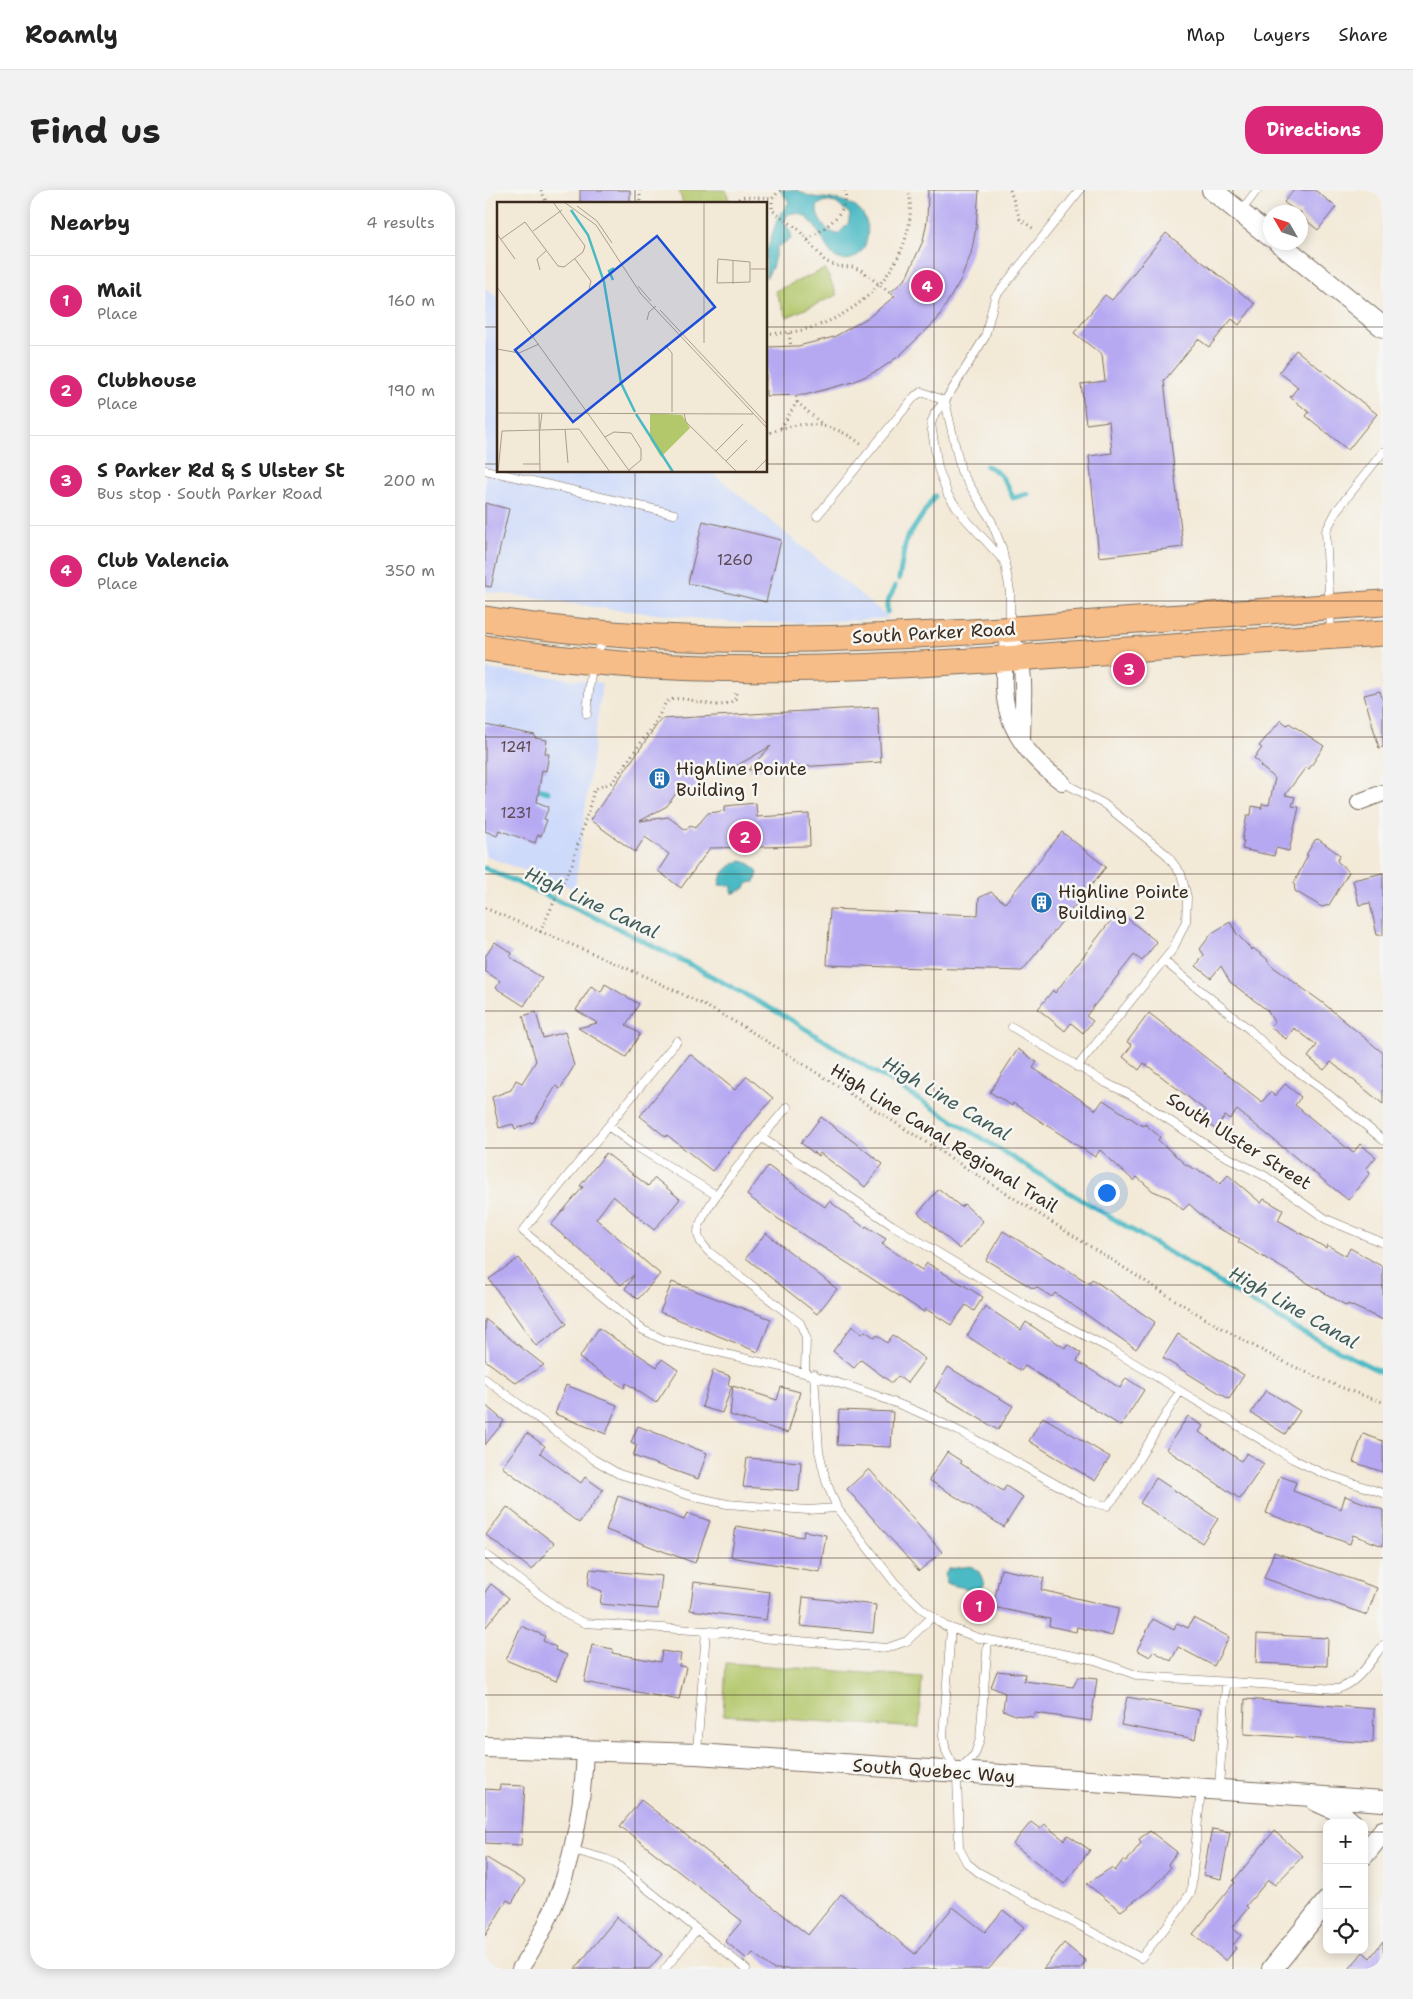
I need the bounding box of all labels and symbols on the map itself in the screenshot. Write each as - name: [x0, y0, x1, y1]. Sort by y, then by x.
- inset map: [497, 202, 767, 472]
- north arrow: [1263, 205, 1308, 250]
- pin: 4: [911, 267, 943, 305]
- house number: 1260: [717, 550, 753, 570]
- street label: South Parker Road: [852, 617, 1016, 649]
- pin: 3: [1113, 650, 1145, 688]
- house number: 1241: [500, 737, 532, 757]
- place label: Highline Pointe Building 1: [676, 757, 807, 802]
- building icon: Highline Pointe Building 1: [648, 767, 672, 791]
- house number: 1231: [500, 803, 532, 823]
- pin: 2: [729, 818, 761, 856]
- water label: High Line Canal: [521, 860, 663, 945]
- place label: Highline Pointe Building 2: [1058, 880, 1189, 925]
- building icon: Highline Pointe Building 2: [1030, 890, 1054, 914]
- water label: High Line Canal: [878, 1050, 1015, 1147]
- street label: High Line Canal Regional Trail: [826, 1058, 1063, 1218]
- street label: South Ulster Street: [1162, 1087, 1316, 1195]
- your location: [1094, 1180, 1120, 1206]
- water label: High Line Canal: [1225, 1260, 1363, 1355]
- pin: 1: [963, 1587, 995, 1625]
- street label: South Quebec Way: [852, 1753, 1016, 1789]

